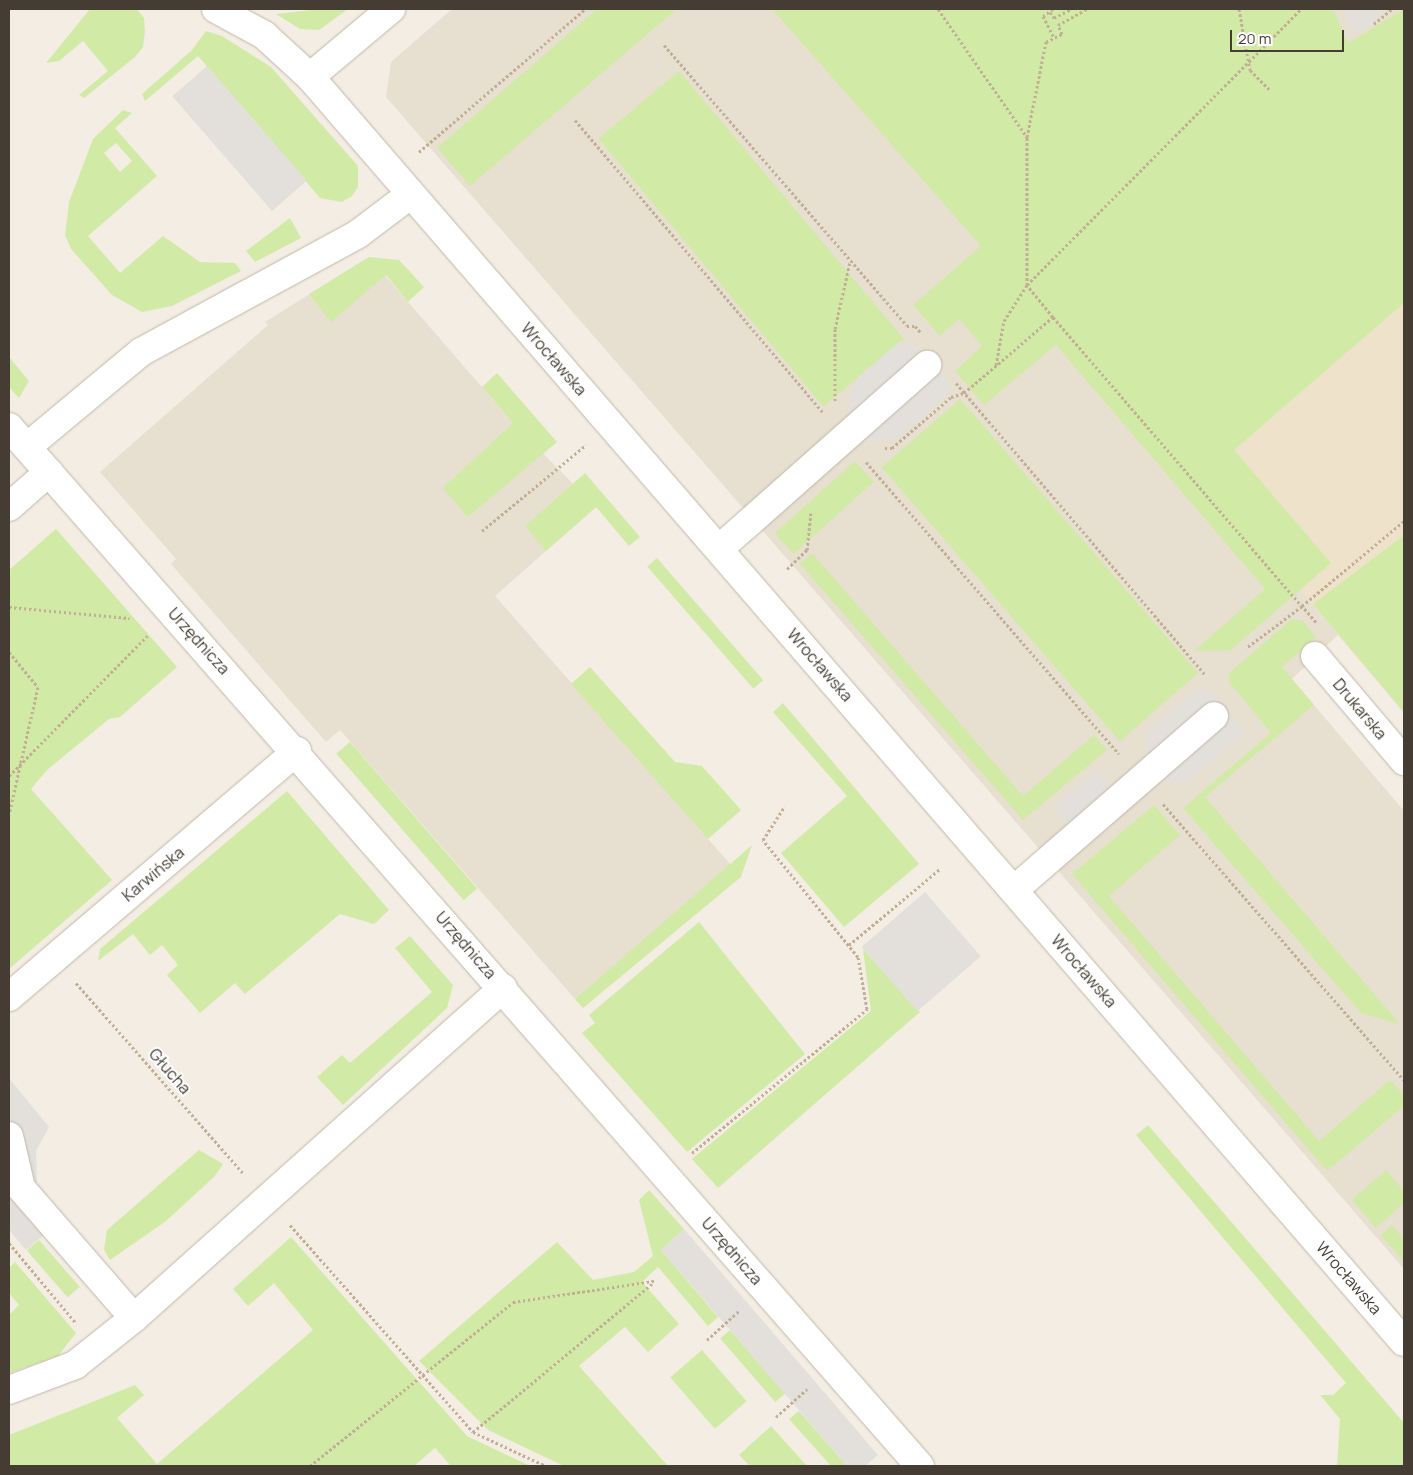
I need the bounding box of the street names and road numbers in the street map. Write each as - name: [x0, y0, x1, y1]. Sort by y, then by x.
- street label: Wrocławska: [517, 319, 591, 399]
- street label: Urzędnicza: [164, 604, 234, 678]
- street label: Wrocławska: [783, 625, 857, 705]
- street label: Drukarska: [1329, 675, 1391, 743]
- street label: Karwińska: [118, 843, 188, 905]
- street label: Urzędnicza: [432, 907, 500, 983]
- street label: Wrocławska: [1047, 931, 1121, 1011]
- street label: Głucha: [145, 1044, 195, 1098]
- street label: Urzędnicza: [698, 1213, 766, 1289]
- street label: Wrocławska: [1312, 1238, 1386, 1318]

